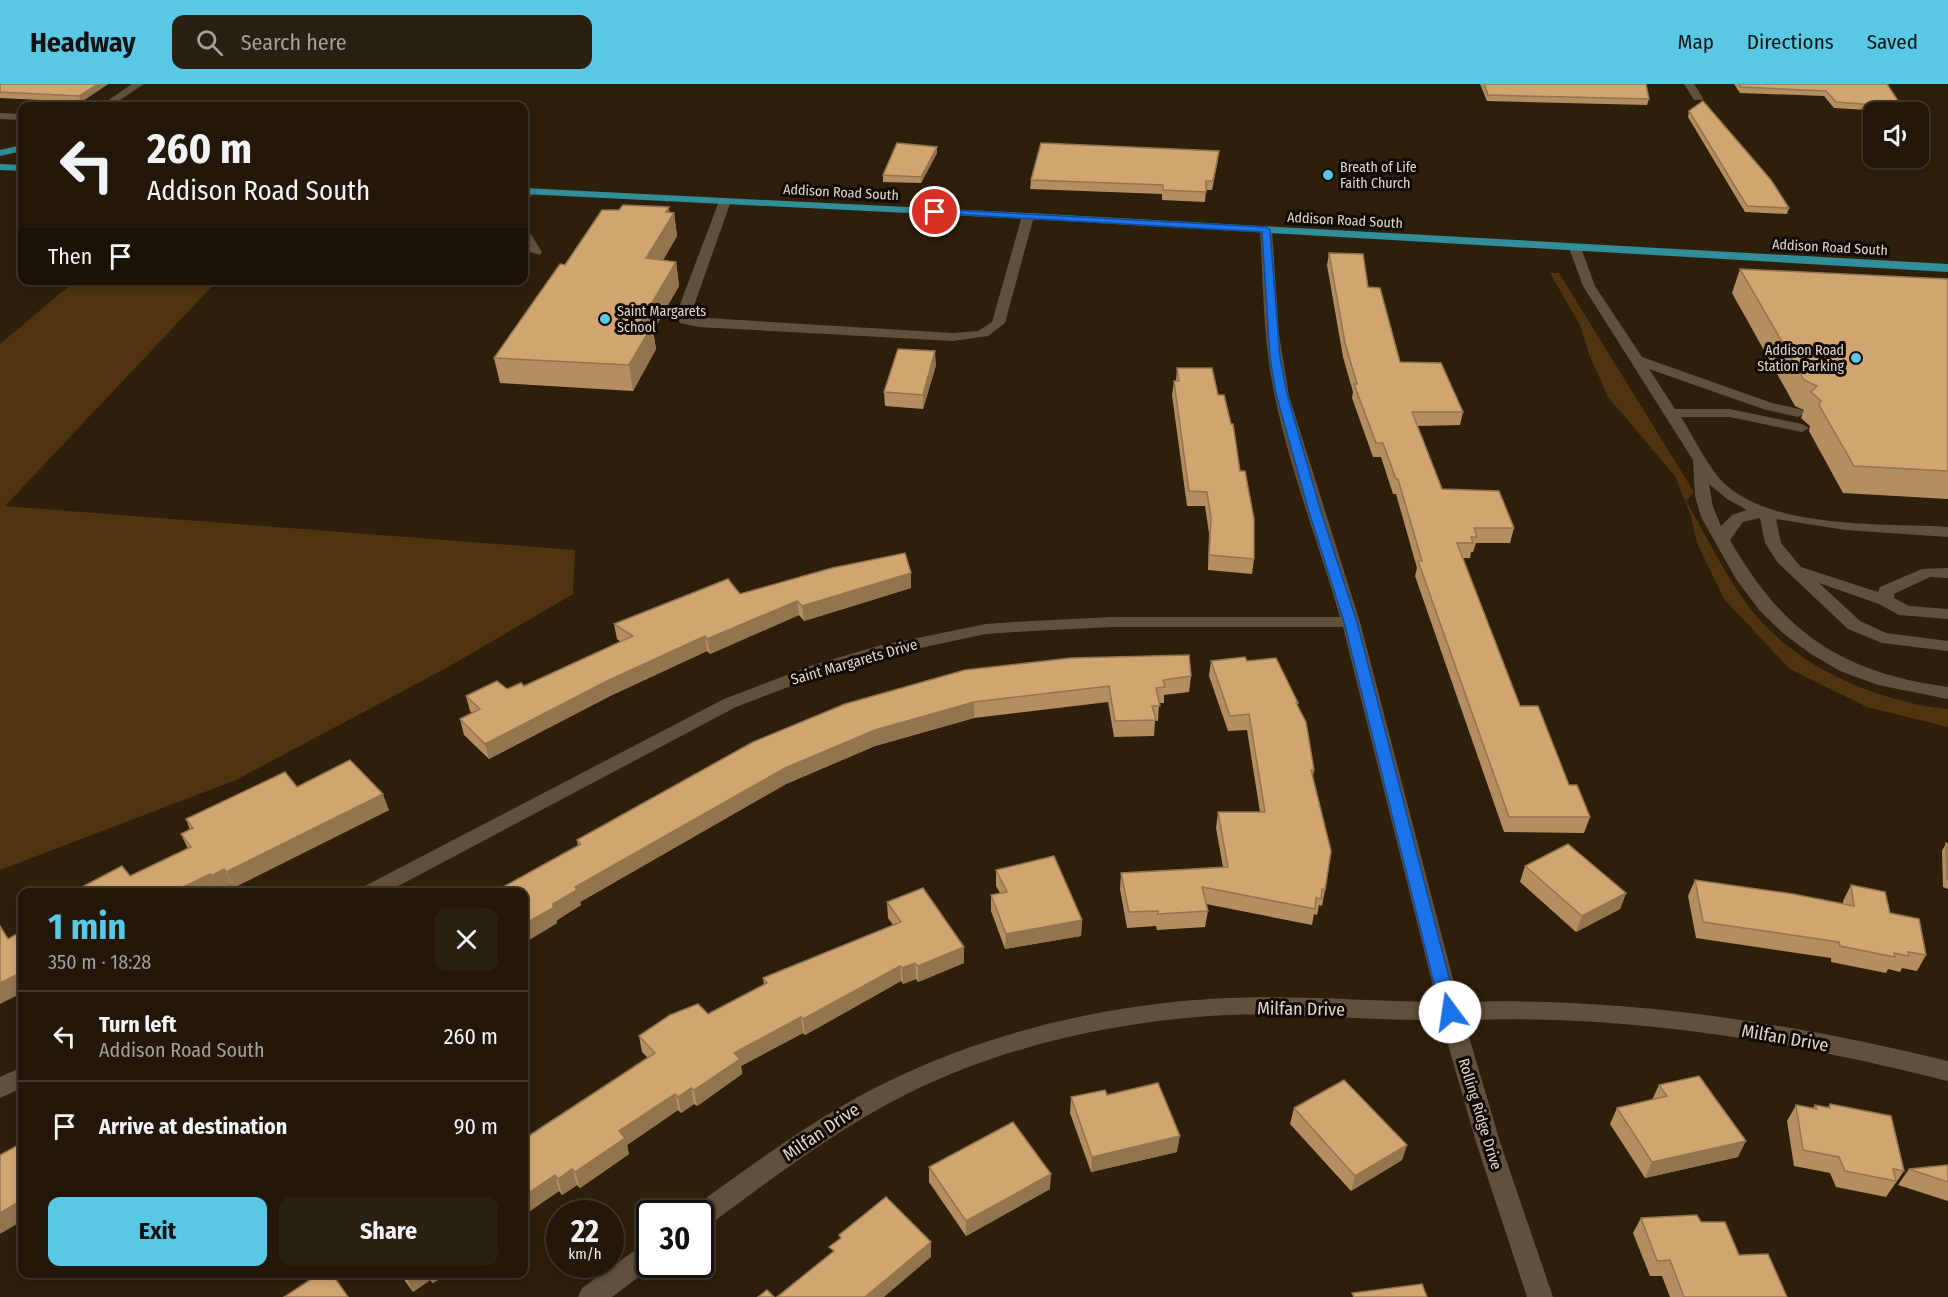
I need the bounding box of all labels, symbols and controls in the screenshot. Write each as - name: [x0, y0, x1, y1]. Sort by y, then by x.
- search box: [172, 15, 592, 69]
- text: Headway: [30, 26, 136, 59]
- icon: search: [193, 26, 226, 59]
- text: Search here: [241, 29, 347, 56]
- text: Map: [1677, 29, 1714, 55]
- text: Directions: [1747, 29, 1834, 55]
- text: Saved: [1867, 29, 1918, 55]
- map controls: [1863, 102, 1929, 168]
- button: sound: [1863, 102, 1929, 168]
- text: 260 m: [147, 124, 252, 174]
- icon: left: [48, 126, 126, 204]
- place label: Breath of Life Faith Church: [1340, 159, 1417, 192]
- marker: Breath of Life Faith Church: [1321, 168, 1335, 182]
- text: Addison Road South: [147, 175, 370, 207]
- street label: Addison Road South: [783, 181, 899, 204]
- pin: [909, 186, 960, 237]
- icon: arrive: [918, 195, 951, 228]
- street label: Addison Road South: [1287, 209, 1403, 232]
- street label: Addison Road South: [1772, 236, 1888, 259]
- icon: arrive: [104, 240, 137, 273]
- text: Then: [48, 243, 92, 270]
- place label: Saint Margarets School: [617, 303, 706, 336]
- marker: Saint Margarets School: [598, 312, 612, 326]
- place label: Addison Road Station Parking: [1757, 342, 1844, 375]
- marker: Addison Road Station Parking: [1849, 351, 1863, 365]
- street label: Saint Margarets Drive: [789, 635, 919, 689]
- text: 1 min: [48, 905, 126, 949]
- button: close: [435, 908, 498, 971]
- text: 350 m · 18:28: [48, 950, 151, 974]
- position arrow: [1418, 980, 1482, 1044]
- street label: Milfan Drive: [1257, 997, 1345, 1021]
- text: Turn left: [99, 1011, 177, 1038]
- icon: left: [48, 1020, 81, 1053]
- street label: Milfan Drive: [1740, 1020, 1830, 1056]
- text: 260 m: [444, 1023, 498, 1050]
- text: Addison Road South: [99, 1038, 264, 1062]
- street label: Rolling Ridge Drive: [1455, 1056, 1505, 1172]
- street label: Milfan Drive: [778, 1098, 864, 1166]
- icon: arrive: [48, 1110, 81, 1143]
- text: Arrive at destination: [99, 1113, 287, 1140]
- text: 90 m: [454, 1113, 498, 1140]
- button: Exit: [48, 1197, 267, 1266]
- button: Share: [279, 1197, 498, 1266]
- speed limit sign: 30: [636, 1200, 714, 1278]
- text: 22: [571, 1214, 599, 1250]
- text: km/h: [568, 1245, 602, 1263]

